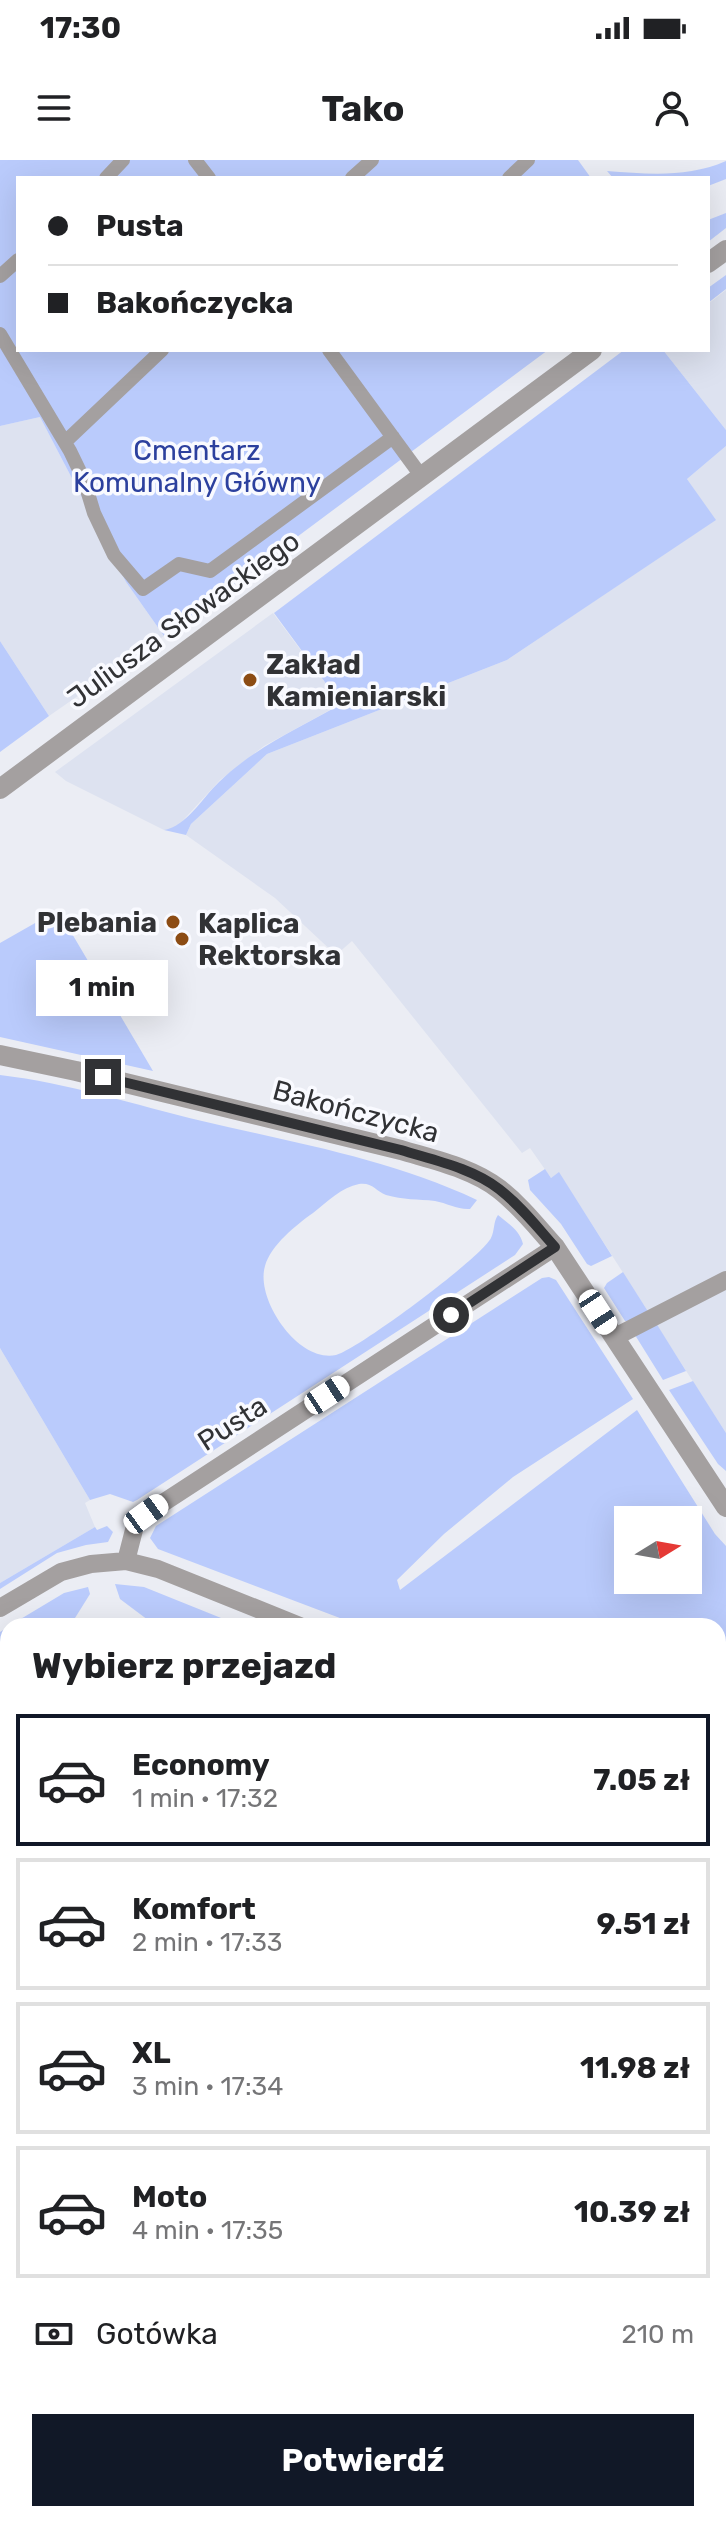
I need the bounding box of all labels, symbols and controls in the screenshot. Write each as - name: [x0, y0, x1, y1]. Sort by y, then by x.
- text: 17:30: [40, 10, 121, 46]
- icon: menu: [32, 86, 76, 130]
- icon: person: [650, 86, 694, 130]
- text: Tako: [322, 87, 404, 130]
- text: Pusta: [96, 208, 184, 244]
- text: Bakończycka: [96, 285, 293, 321]
- park label: Cmentarz Komunalny Główny: [73, 434, 321, 499]
- street label: Juliusza Słowackiego: [61, 524, 306, 715]
- place label: Zakład Kamieniarski: [266, 648, 446, 713]
- marker: Zakład Kamieniarski: [241, 671, 259, 689]
- place label: Plebania: [37, 906, 157, 939]
- place label: Kaplica Rektorska: [198, 907, 341, 972]
- marker: Plebania: [164, 913, 182, 931]
- marker: Kaplica Rektorska: [173, 930, 191, 948]
- callout: 1 min: [37, 961, 169, 1017]
- text: 1 min: [69, 972, 135, 1003]
- route end: [85, 1059, 121, 1095]
- street label: Bakończycka: [269, 1073, 443, 1150]
- car: [575, 1285, 621, 1339]
- route start: [433, 1297, 469, 1333]
- car: [300, 1372, 354, 1418]
- street label: Pusta: [192, 1389, 273, 1458]
- car: [120, 1490, 172, 1538]
- north arrow: [614, 1506, 702, 1594]
- map controls: [614, 1506, 702, 1594]
- text: Wybierz przejazd: [32, 1644, 337, 1687]
- icon: car: [36, 1744, 108, 1816]
- text: Economy: [132, 1747, 270, 1783]
- text: 7.05 zł: [593, 1762, 690, 1798]
- text: 1 min · 17:32: [132, 1783, 278, 1814]
- icon: car: [36, 1888, 108, 1960]
- text: Komfort: [132, 1891, 256, 1927]
- text: 9.51 zł: [596, 1906, 690, 1942]
- text: 2 min · 17:33: [132, 1927, 283, 1958]
- icon: car: [36, 2032, 108, 2104]
- text: XL: [132, 2035, 171, 2071]
- text: 11.98 zł: [580, 2050, 690, 2086]
- text: 3 min · 17:34: [132, 2071, 283, 2102]
- icon: car: [36, 2176, 108, 2248]
- text: Moto: [132, 2179, 207, 2215]
- text: 10.39 zł: [574, 2194, 690, 2230]
- text: 4 min · 17:35: [132, 2215, 283, 2246]
- icon: cash: [32, 2312, 76, 2356]
- text: Gotówka: [96, 2316, 218, 2352]
- text: 210 m: [622, 2319, 694, 2350]
- button: Potwierdź: [32, 2414, 694, 2506]

